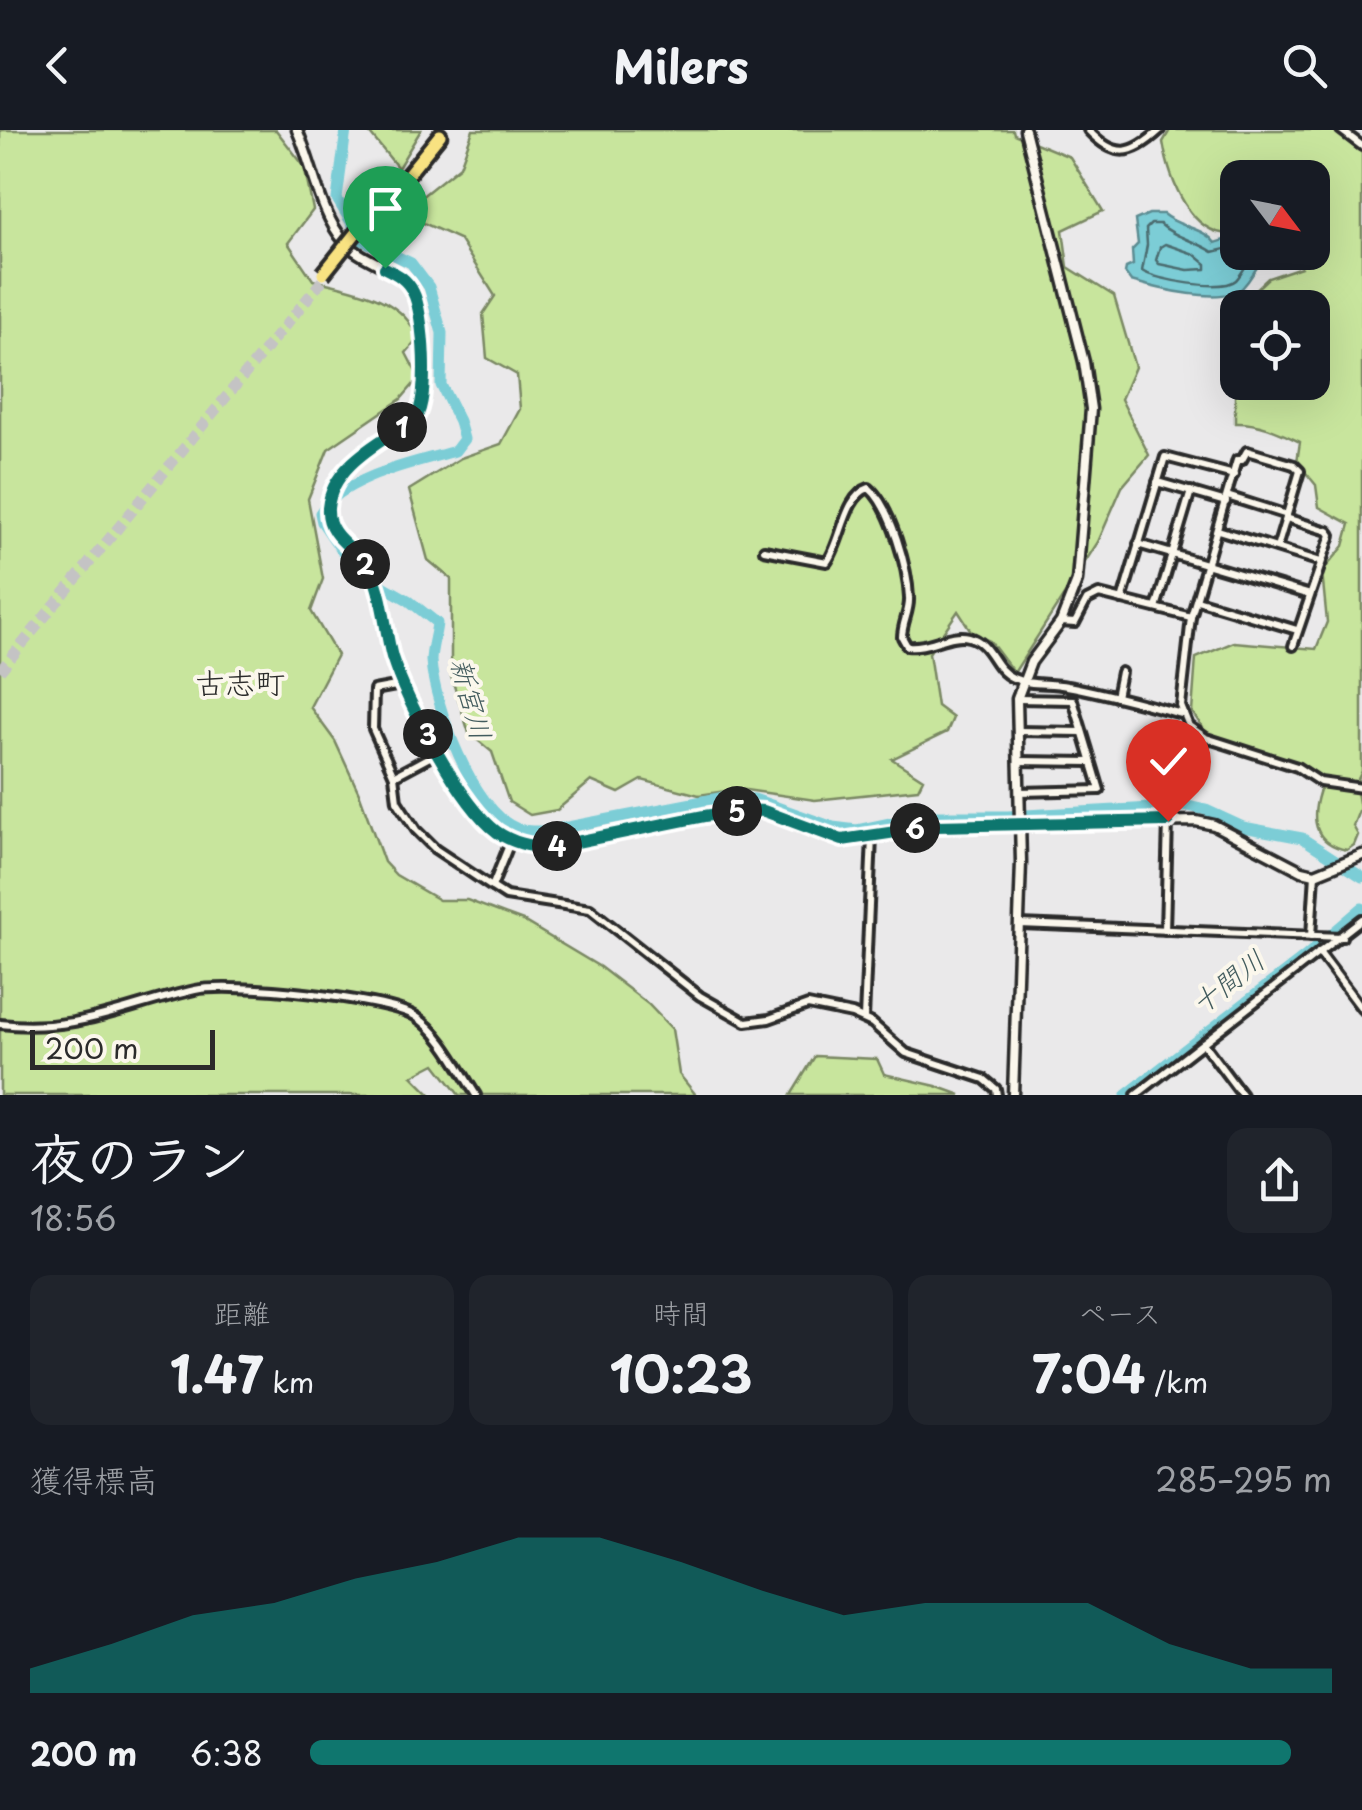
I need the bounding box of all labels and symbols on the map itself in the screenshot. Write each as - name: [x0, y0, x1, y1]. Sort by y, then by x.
- north arrow: [1220, 160, 1330, 270]
- pin: [343, 166, 428, 269]
- pin: 1: [377, 402, 427, 452]
- pin: 2: [340, 539, 390, 589]
- water label: 新宮川: [441, 652, 504, 745]
- district label: 古志町: [195, 659, 285, 704]
- pin: 3: [403, 709, 453, 759]
- pin: [1126, 719, 1211, 822]
- pin: 5: [712, 786, 762, 836]
- pin: 6: [890, 803, 940, 853]
- pin: 4: [532, 821, 582, 871]
- water label: 十間川: [1181, 938, 1273, 1024]
- scale bar: [30, 1025, 215, 1070]

